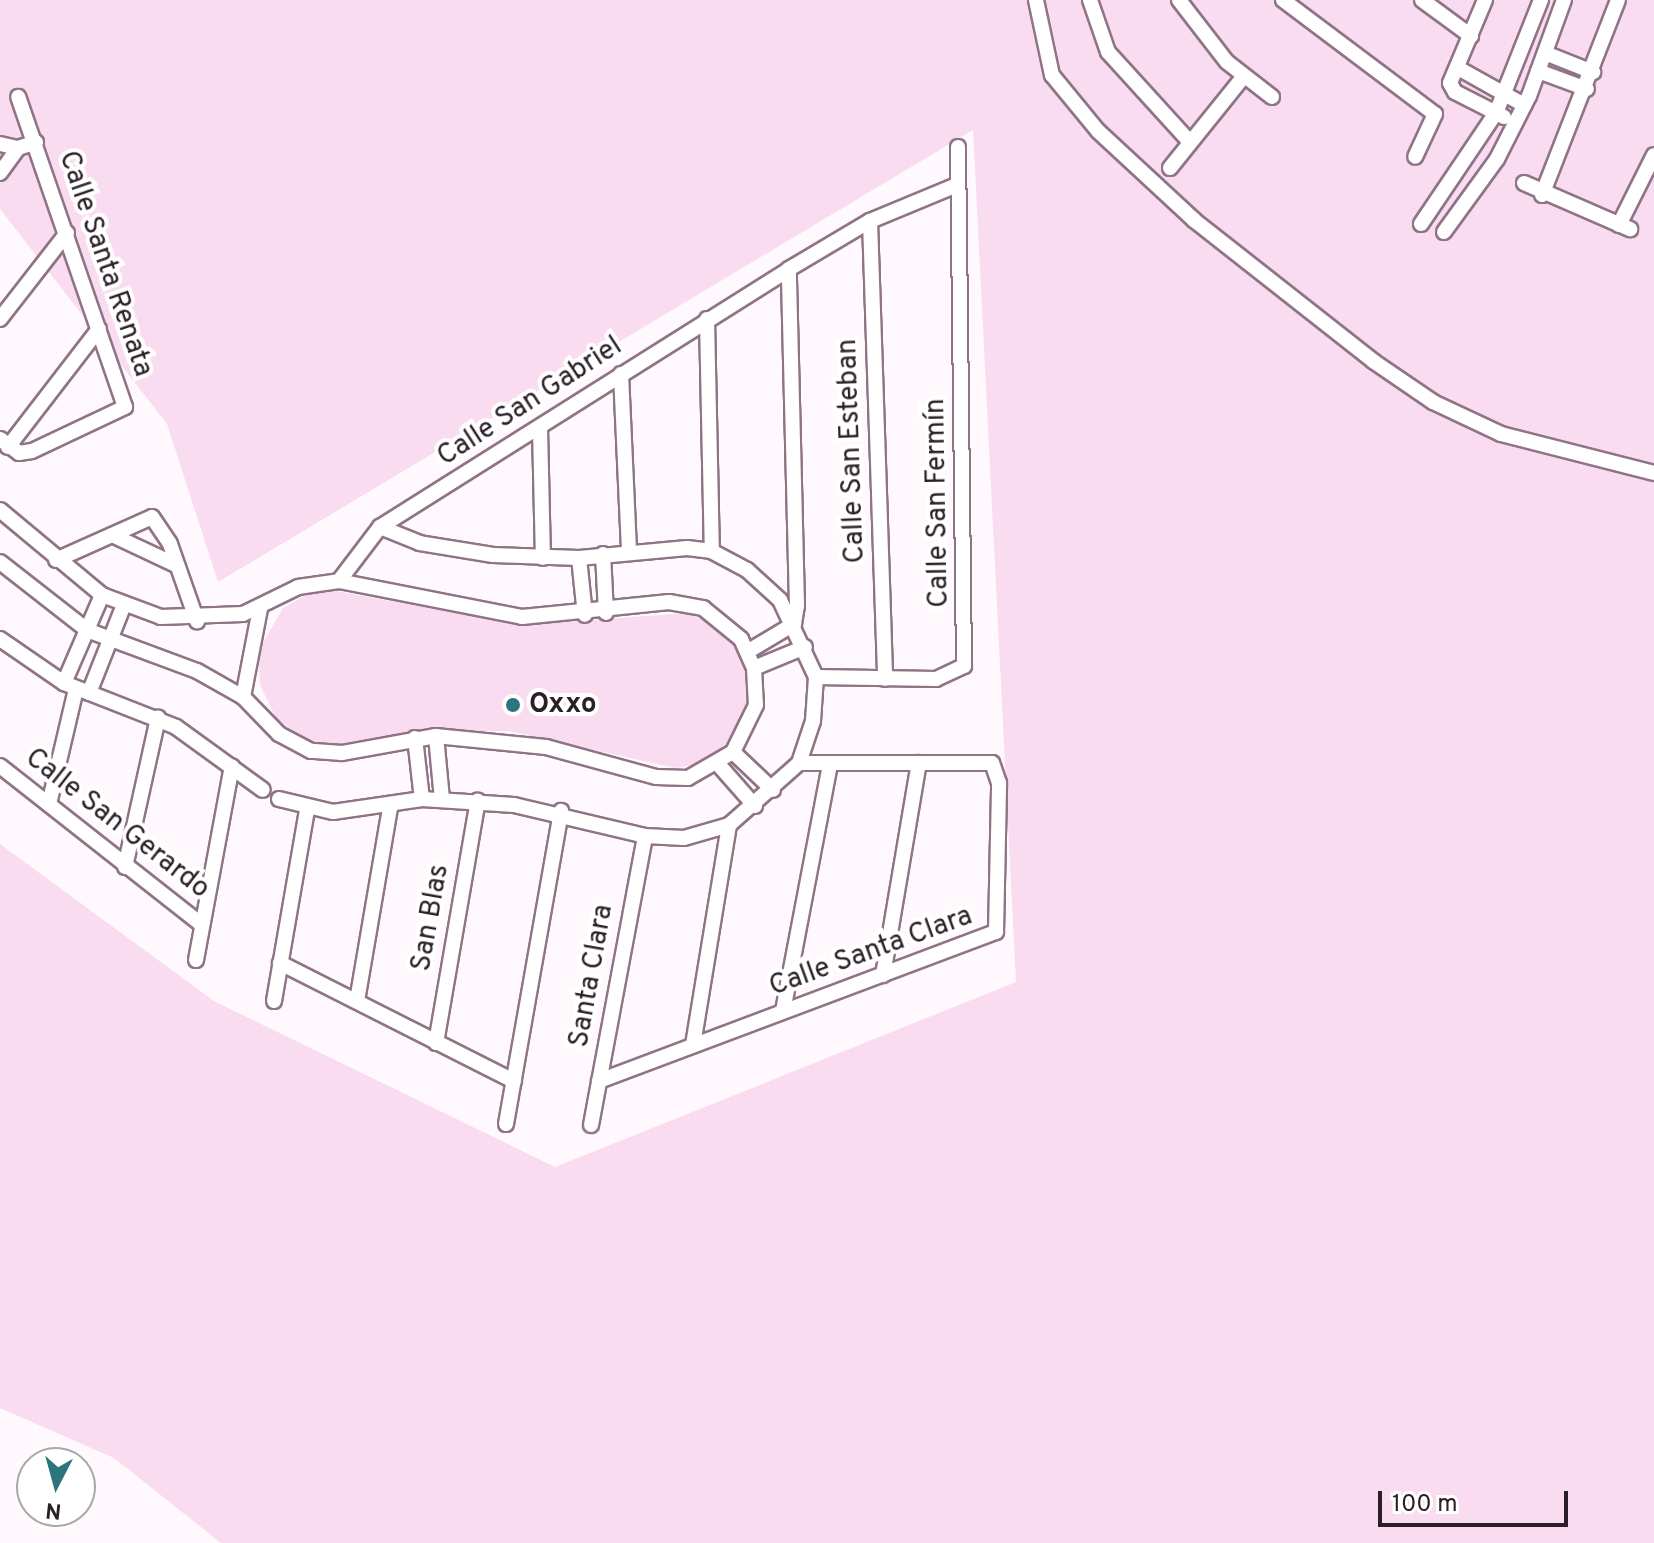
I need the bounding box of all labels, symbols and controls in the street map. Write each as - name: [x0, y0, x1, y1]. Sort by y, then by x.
- street label: Calle Santa Renata: [51, 147, 159, 381]
- street label: Calle San Gabriel: [431, 330, 629, 474]
- street label: Calle San Esteban: [831, 338, 873, 564]
- street label: Calle San Fermín: [919, 398, 957, 608]
- place label: Oxxo: [529, 688, 597, 722]
- marker: Oxxo: [504, 696, 522, 714]
- street label: Calle San Gerardo: [18, 742, 216, 906]
- street label: San Blas: [405, 862, 457, 974]
- street label: Calle Santa Clara: [765, 900, 977, 1004]
- street label: Santa Clara: [563, 902, 621, 1050]
- north arrow: [16, 1447, 96, 1527]
- scale bar: [1382, 1475, 1572, 1525]
- text: 100 m: [1392, 1490, 1458, 1520]
- text: N: [44, 1495, 63, 1524]

